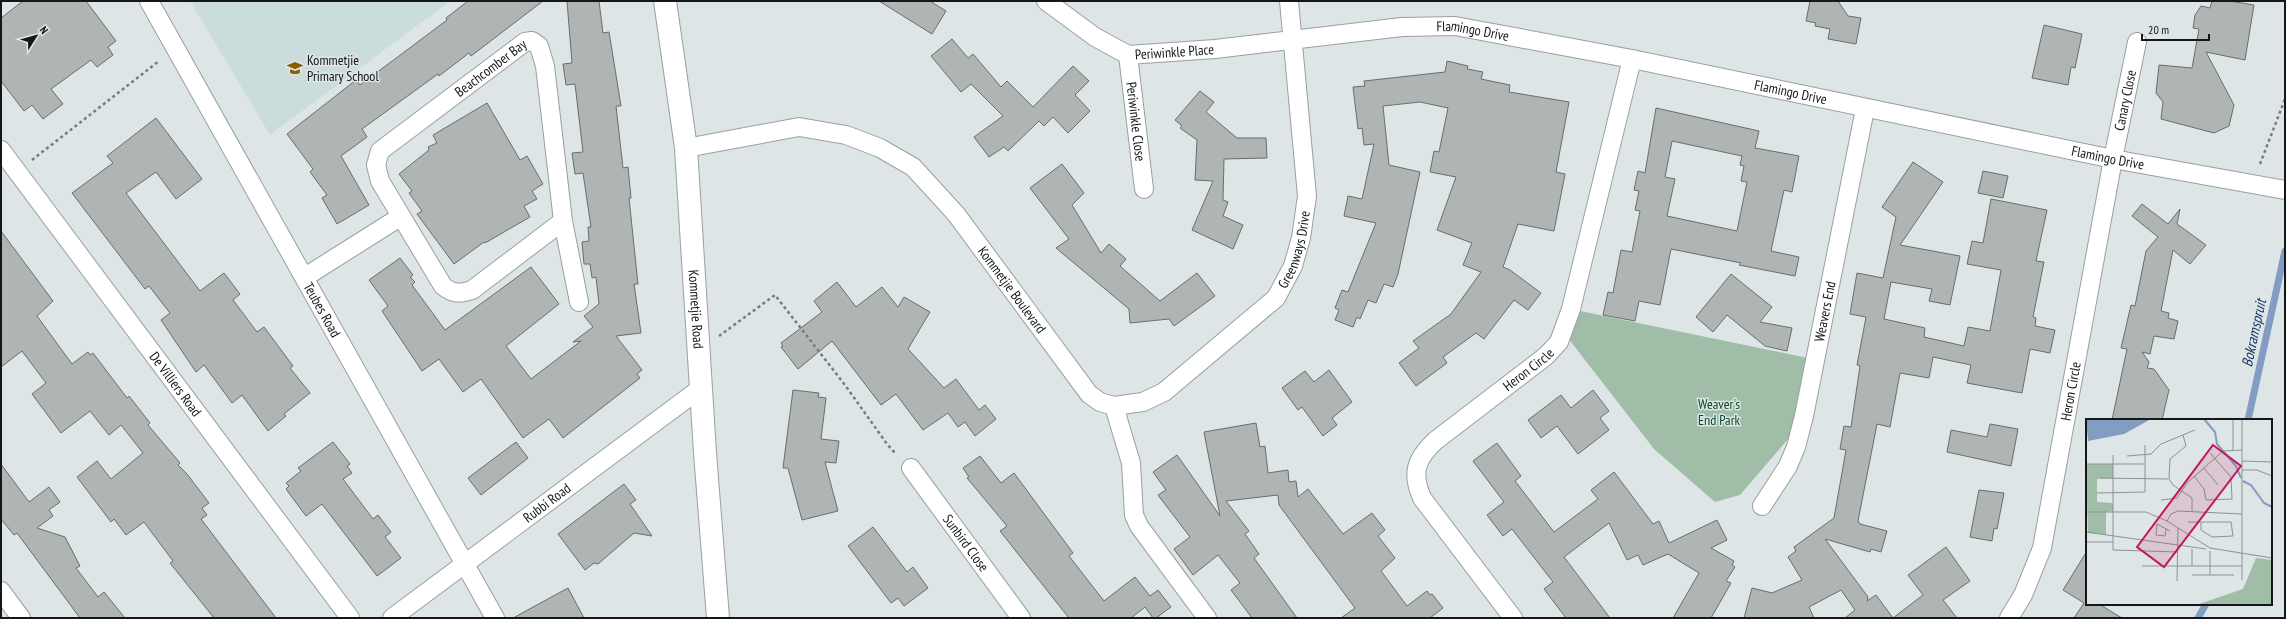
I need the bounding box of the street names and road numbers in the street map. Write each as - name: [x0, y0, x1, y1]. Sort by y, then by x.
- street label: Flamingo Drive: [1436, 16, 1511, 45]
- street label: Beachcomber Bay: [451, 35, 531, 101]
- street label: Periwinkle Place: [1134, 40, 1215, 63]
- street label: Canary Close: [2110, 68, 2140, 132]
- street label: Flamingo Drive: [1753, 76, 1829, 108]
- street label: Periwinkle Close: [1122, 81, 1150, 162]
- street label: Flamingo Drive: [2070, 142, 2146, 173]
- street label: Greenways Drive: [1274, 209, 1314, 291]
- street label: Kommetjie Boulevard: [974, 243, 1050, 337]
- street label: Kommetjie Road: [685, 269, 707, 349]
- street label: Teubes Road: [300, 279, 345, 340]
- street label: Weavers End: [1810, 280, 1840, 343]
- street label: Heron Circle: [1499, 344, 1558, 395]
- street label: De Villiers Road: [146, 348, 206, 420]
- street label: Heron Circle: [2056, 360, 2085, 422]
- street label: Rubbi Road: [519, 479, 574, 526]
- street label: Sunbird Close: [939, 511, 993, 575]

